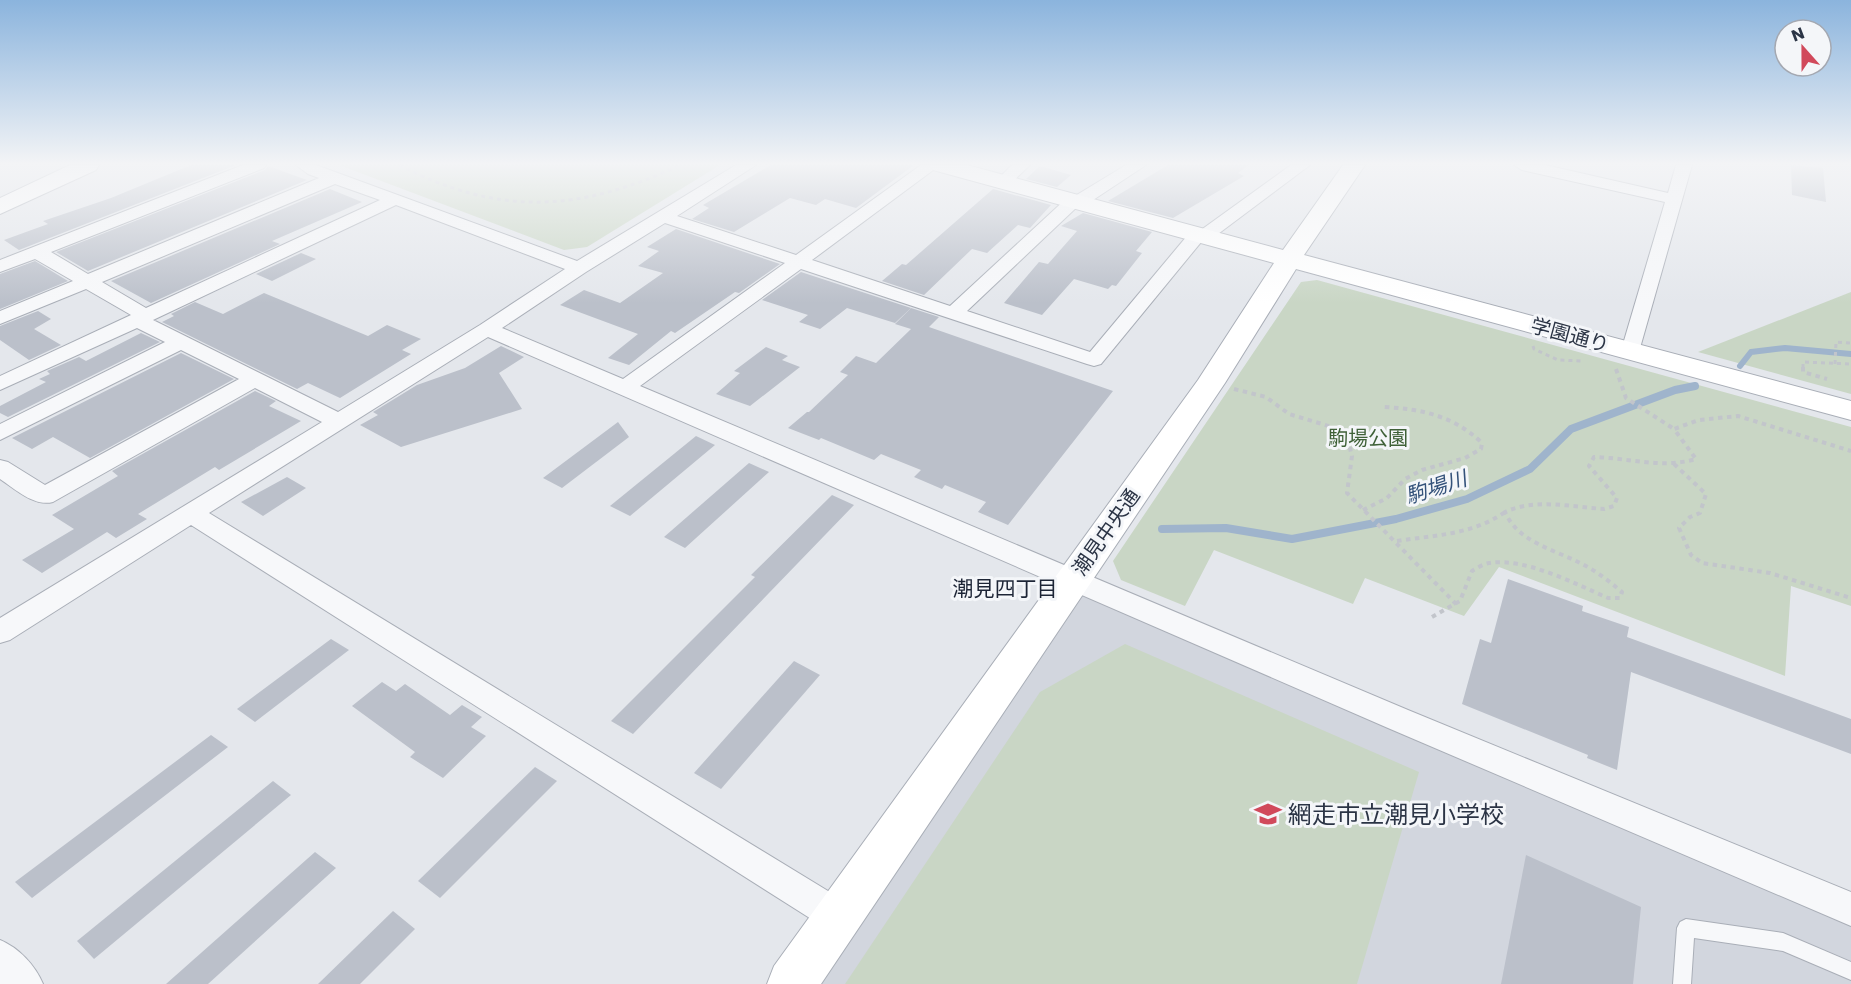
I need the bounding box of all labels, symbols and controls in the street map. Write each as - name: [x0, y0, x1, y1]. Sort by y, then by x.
- north arrow: [1773, 18, 1833, 78]
- text: N: [1788, 22, 1808, 47]
- street label: 学園通り: [1528, 311, 1612, 359]
- park label: 駒場公園: [1328, 424, 1408, 452]
- water label: 駒場川: [1402, 463, 1472, 511]
- street label: 潮見中央通: [1066, 483, 1146, 581]
- district label: 潮見四丁目: [953, 574, 1058, 603]
- place label: 網走市立潮見小学校: [1288, 798, 1504, 831]
- school or university icon: 網走市立潮見小学校: [1253, 799, 1283, 829]

